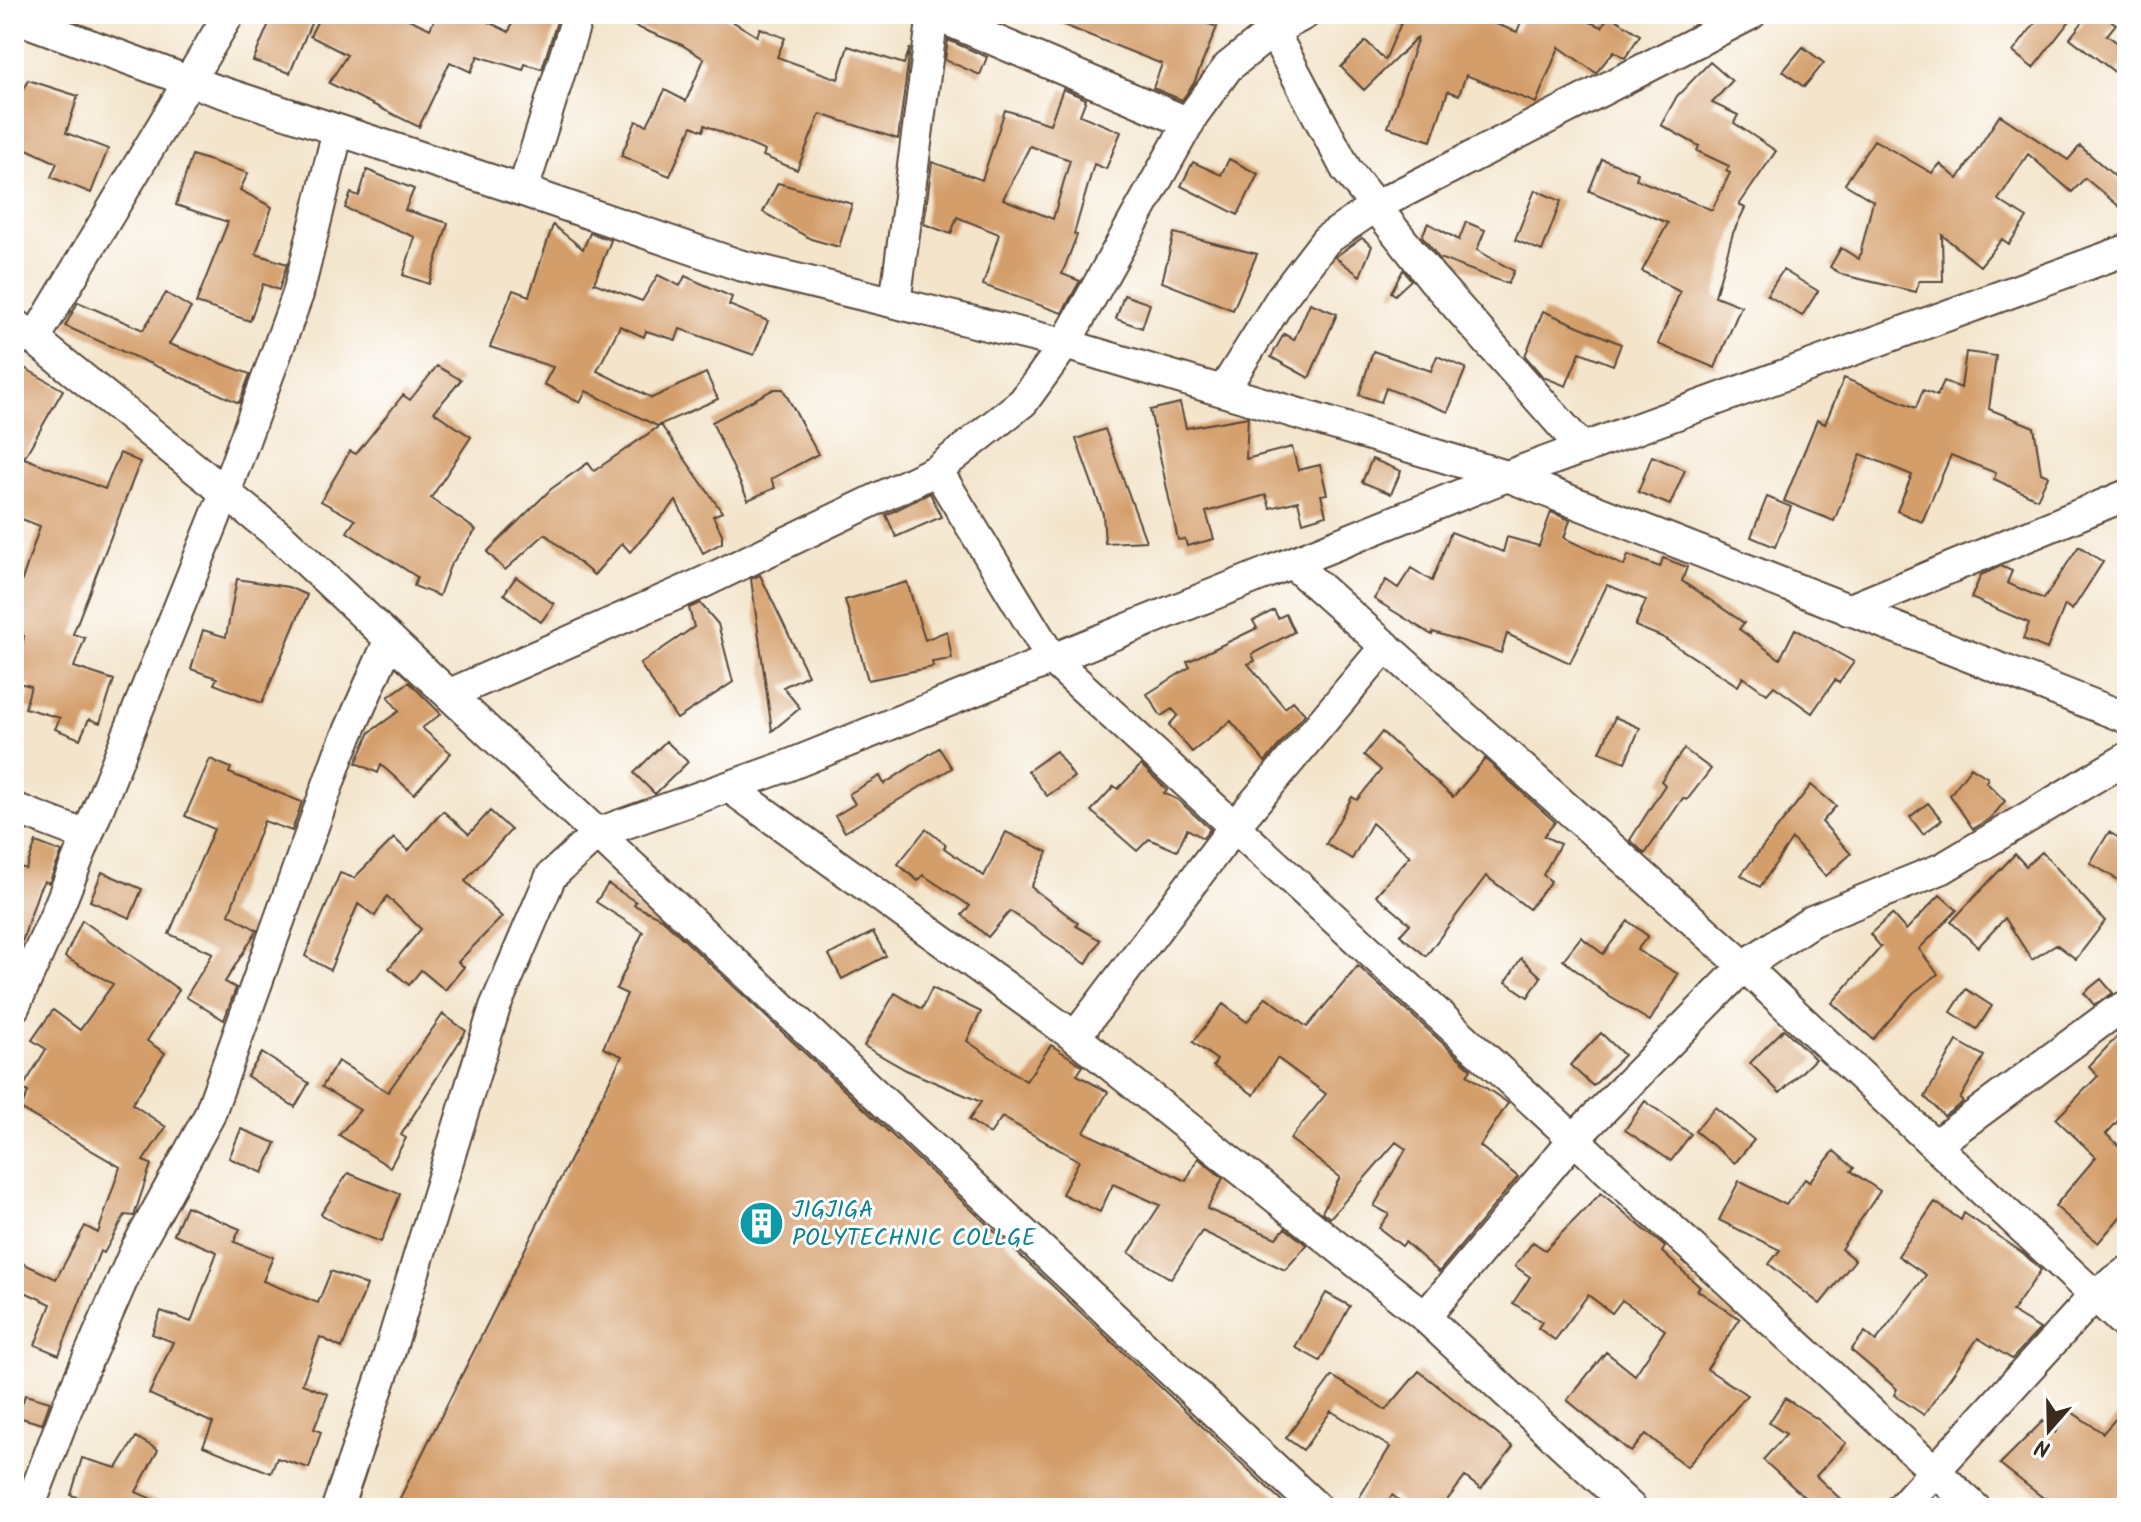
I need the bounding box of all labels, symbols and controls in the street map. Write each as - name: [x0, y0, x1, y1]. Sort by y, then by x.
- place label: JIGJIGA POLYTECHNIC COLLGE: [792, 1191, 1037, 1258]
- building icon: JIGJIGA POLYTECHNIC COLLGE: [737, 1199, 785, 1247]
- north arrow: [2009, 1390, 2089, 1470]
- text: N: [2030, 1428, 2056, 1465]

